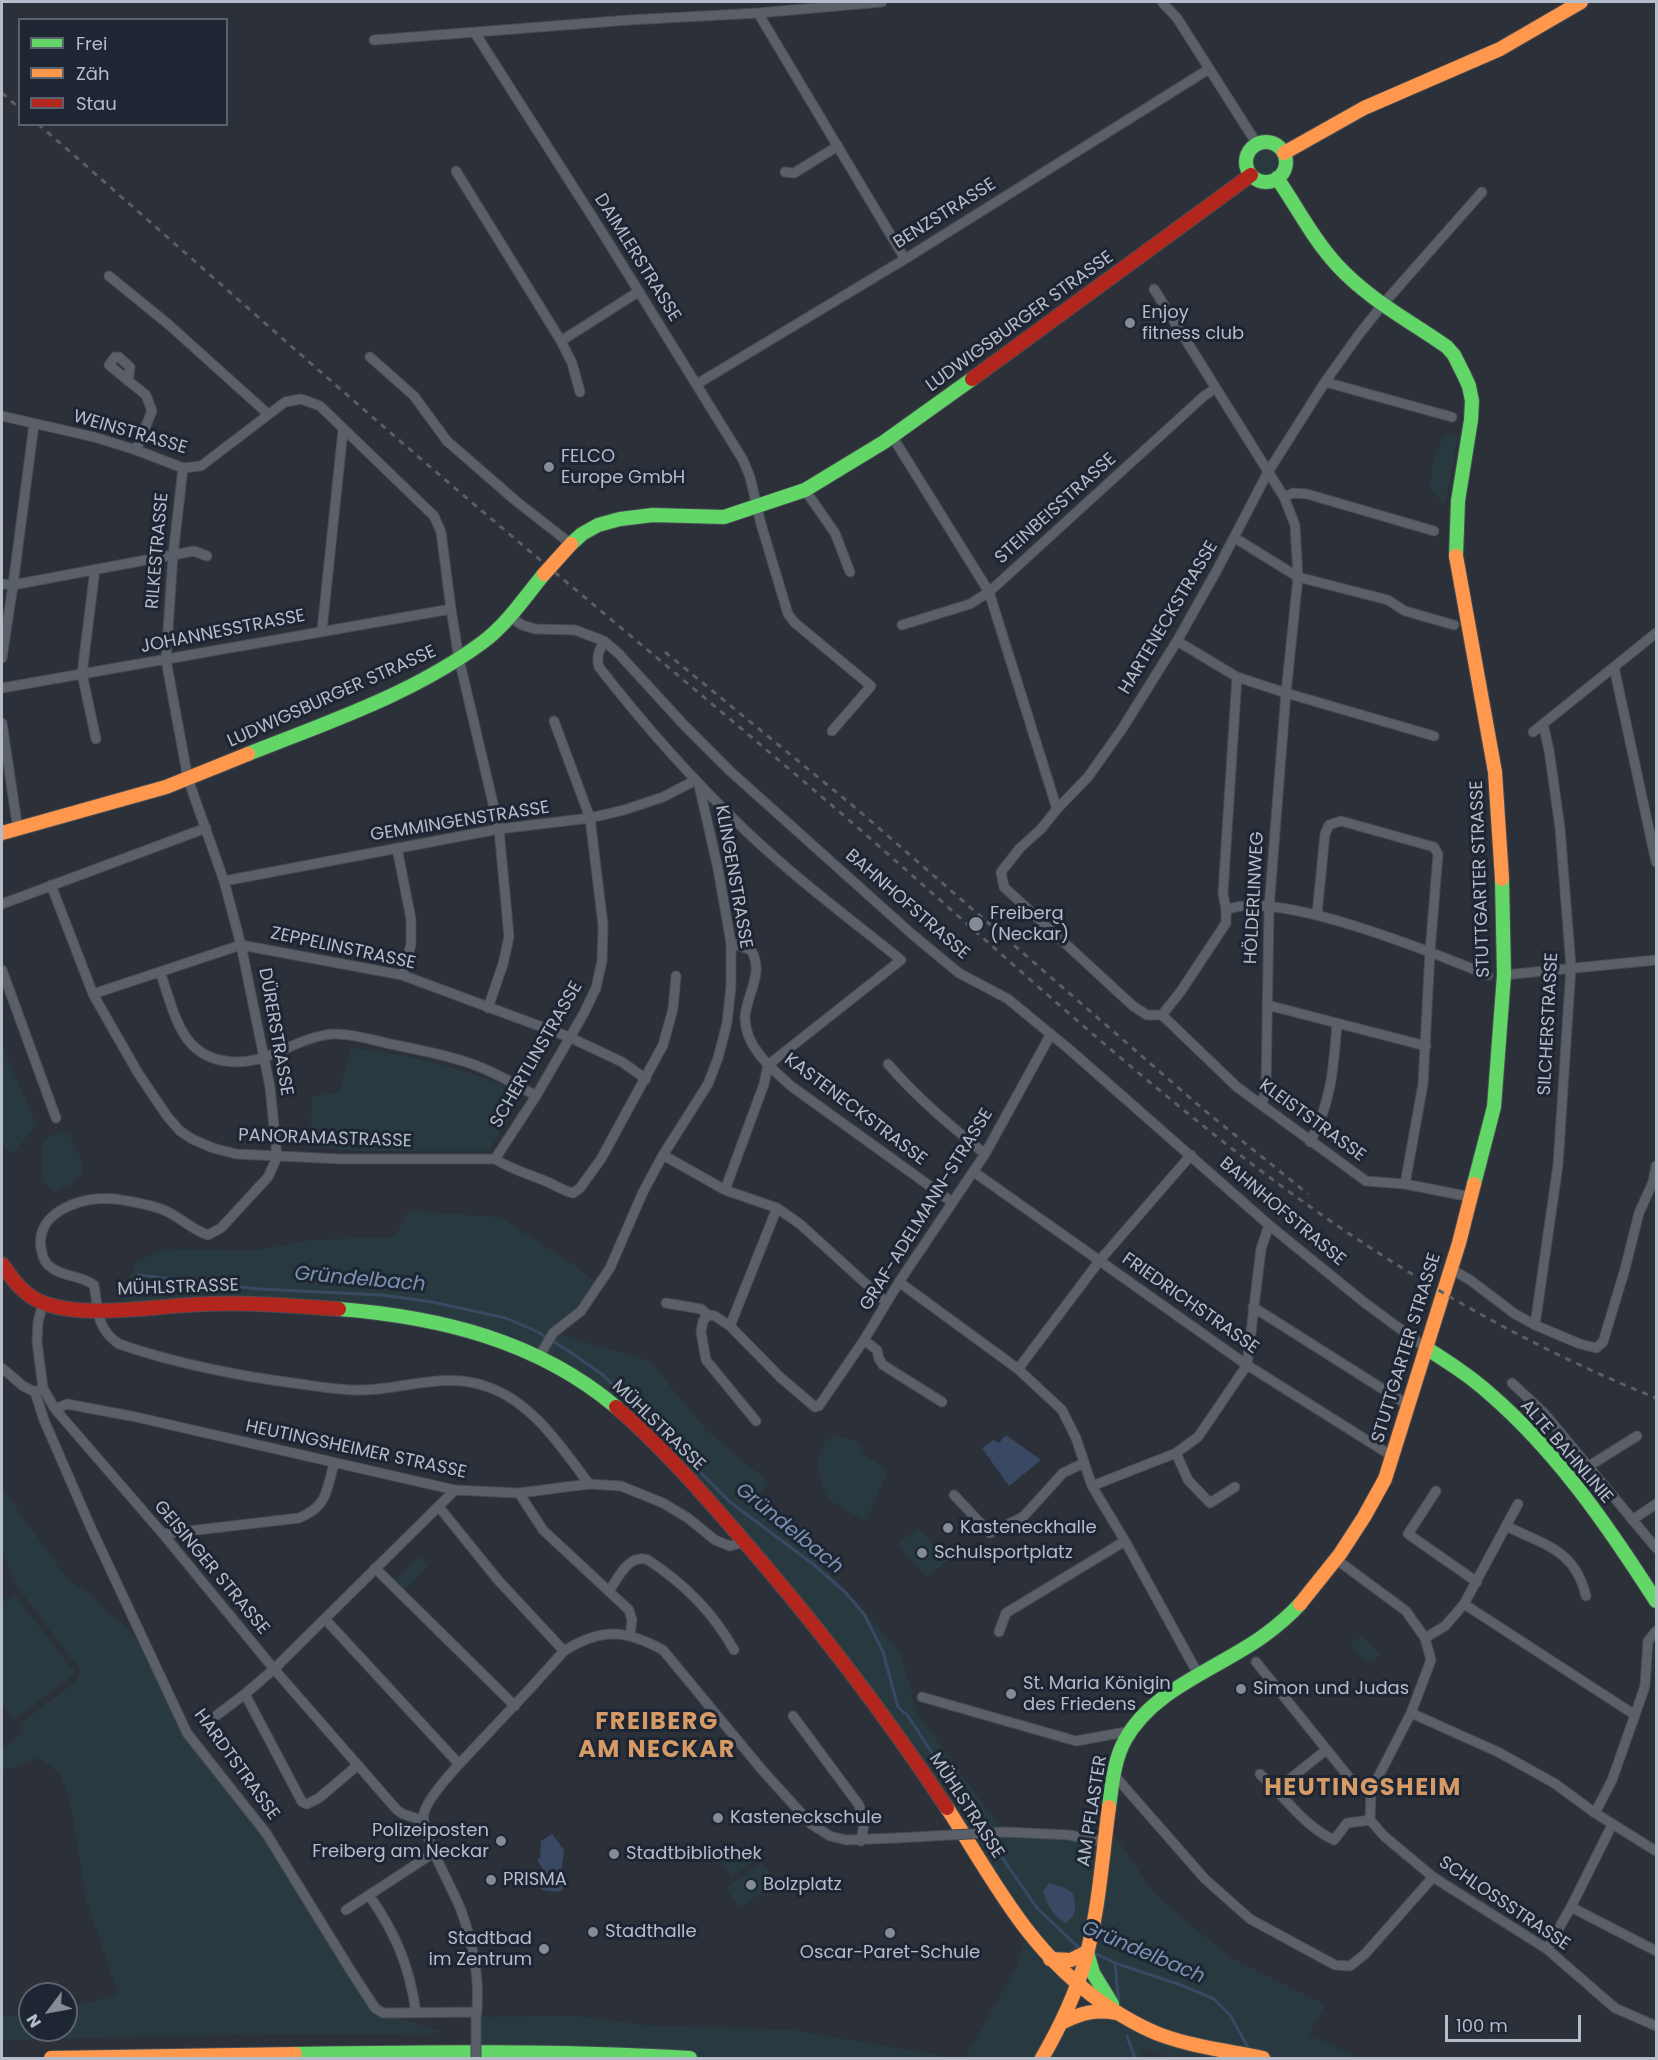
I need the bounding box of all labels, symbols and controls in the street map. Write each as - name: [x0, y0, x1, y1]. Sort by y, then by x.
- legend: [18, 18, 228, 126]
- text: Frei: [76, 31, 107, 56]
- text: Zäh: [76, 61, 109, 86]
- text: Stau: [76, 91, 117, 116]
- street label: BENZSTRASSE: [890, 174, 1000, 254]
- street label: DAIMLERSTRASSE: [589, 190, 685, 326]
- street label: LUDWIGSBURGER STRASSE: [922, 247, 1118, 397]
- place label: Enjoy fitness club: [1142, 302, 1244, 344]
- marker: Enjoy fitness club: [1123, 316, 1137, 330]
- street label: WEINSTRASSE: [70, 406, 190, 460]
- place label: FELCO Europe GmbH: [561, 446, 685, 488]
- street label: STEINBEISSTRASSE: [991, 449, 1121, 569]
- marker: FELCO Europe GmbH: [542, 460, 556, 474]
- street label: RILKESTRASSE: [142, 492, 174, 610]
- street label: HARTENECKSTRASSE: [1115, 538, 1223, 698]
- street label: JOHANNESSTRASSE: [139, 605, 307, 659]
- street label: LUDWIGSBURGER STRASSE: [224, 641, 440, 753]
- street label: STUTTGARTER STRASSE: [1467, 780, 1495, 978]
- street label: GEMMINGENSTRASSE: [369, 797, 551, 847]
- street label: KLINGENSTRASSE: [710, 804, 756, 950]
- street label: HÖLDERLINWEG: [1241, 831, 1269, 965]
- street label: BAHNHOFSTRASSE: [840, 845, 974, 965]
- place label: Freiberg (Neckar): [990, 903, 1069, 946]
- marker: Freiberg (Neckar): [967, 915, 985, 933]
- street label: ZEPPELINSTRASSE: [269, 923, 417, 975]
- street label: SILCHERSTRASSE: [1534, 952, 1564, 1096]
- street label: DÜRERSTRASSE: [253, 966, 297, 1098]
- street label: SCHERTLINSTRASSE: [486, 978, 588, 1132]
- street label: KASTENECKSTRASSE: [780, 1049, 930, 1171]
- street label: KLEISTSTRASSE: [1255, 1075, 1369, 1167]
- street label: GRAF-ADELMANN-STRASSE: [856, 1105, 998, 1315]
- street label: PANORAMASTRASSE: [238, 1125, 412, 1153]
- street label: BAHNHOFSTRASSE: [1215, 1153, 1349, 1271]
- street label: FRIEDRICHSTRASSE: [1118, 1249, 1262, 1359]
- street label: STUTTGARTER STRASSE: [1368, 1250, 1446, 1446]
- water label: Gründelbach: [293, 1262, 427, 1298]
- street label: MÜHLSTRASSE: [117, 1275, 239, 1301]
- street label: MÜHLSTRASSE: [607, 1376, 709, 1476]
- street label: ALTE BAHNLINIE: [1515, 1396, 1617, 1508]
- street label: HEUTINGSHEIMER STRASSE: [243, 1416, 469, 1484]
- water label: Gründelbach: [730, 1478, 848, 1580]
- street label: GEISINGER STRASSE: [149, 1497, 273, 1639]
- place label: Kasteneckhalle: [960, 1517, 1097, 1539]
- marker: Kasteneckhalle: [941, 1521, 955, 1535]
- place label: Schulsportplatz: [934, 1542, 1073, 1564]
- marker: Schulsportplatz: [915, 1546, 929, 1560]
- place label: St. Maria Königin des Friedens: [1023, 1673, 1171, 1716]
- place label: Simon und Judas: [1253, 1678, 1409, 1700]
- marker: Simon und Judas: [1234, 1682, 1248, 1696]
- marker: St. Maria Königin des Friedens: [1004, 1687, 1018, 1701]
- street label: HARDTSTRASSE: [189, 1705, 283, 1825]
- district label: FREIBERG AM NECKAR: [578, 1709, 736, 1765]
- street label: MÜHLSTRASSE: [924, 1749, 1008, 1863]
- street label: AM PFLASTER: [1074, 1754, 1112, 1868]
- district label: HEUTINGSHEIM: [1264, 1775, 1462, 1803]
- place label: Kasteneckschule: [730, 1807, 882, 1829]
- marker: Kasteneckschule: [711, 1811, 725, 1825]
- place label: Polizeiposten Freiberg am Neckar: [312, 1820, 489, 1862]
- marker: Polizeiposten Freiberg am Neckar: [494, 1834, 508, 1848]
- place label: Stadtbibliothek: [626, 1843, 762, 1865]
- marker: Stadtbibliothek: [607, 1847, 621, 1861]
- street label: SCHLOSSSTRASSE: [1434, 1852, 1574, 1956]
- place label: PRISMA: [503, 1869, 567, 1891]
- marker: PRISMA: [484, 1873, 498, 1887]
- place label: Bolzplatz: [763, 1874, 842, 1896]
- marker: Bolzplatz: [744, 1878, 758, 1892]
- water label: Gründelbach: [1078, 1916, 1208, 1990]
- place label: Stadthalle: [605, 1921, 697, 1943]
- marker: Stadthalle: [586, 1925, 600, 1939]
- marker: Oscar-Paret-Schule: [883, 1926, 897, 1940]
- place label: Stadtbad im Zentrum: [428, 1928, 532, 1970]
- marker: Stadtbad im Zentrum: [537, 1942, 551, 1956]
- place label: Oscar-Paret-Schule: [800, 1942, 980, 1964]
- north arrow: [18, 1982, 78, 2042]
- scale bar: [1448, 2003, 1584, 2041]
- text: N: [21, 2010, 47, 2032]
- text: 100 m: [1456, 2013, 1508, 2038]

